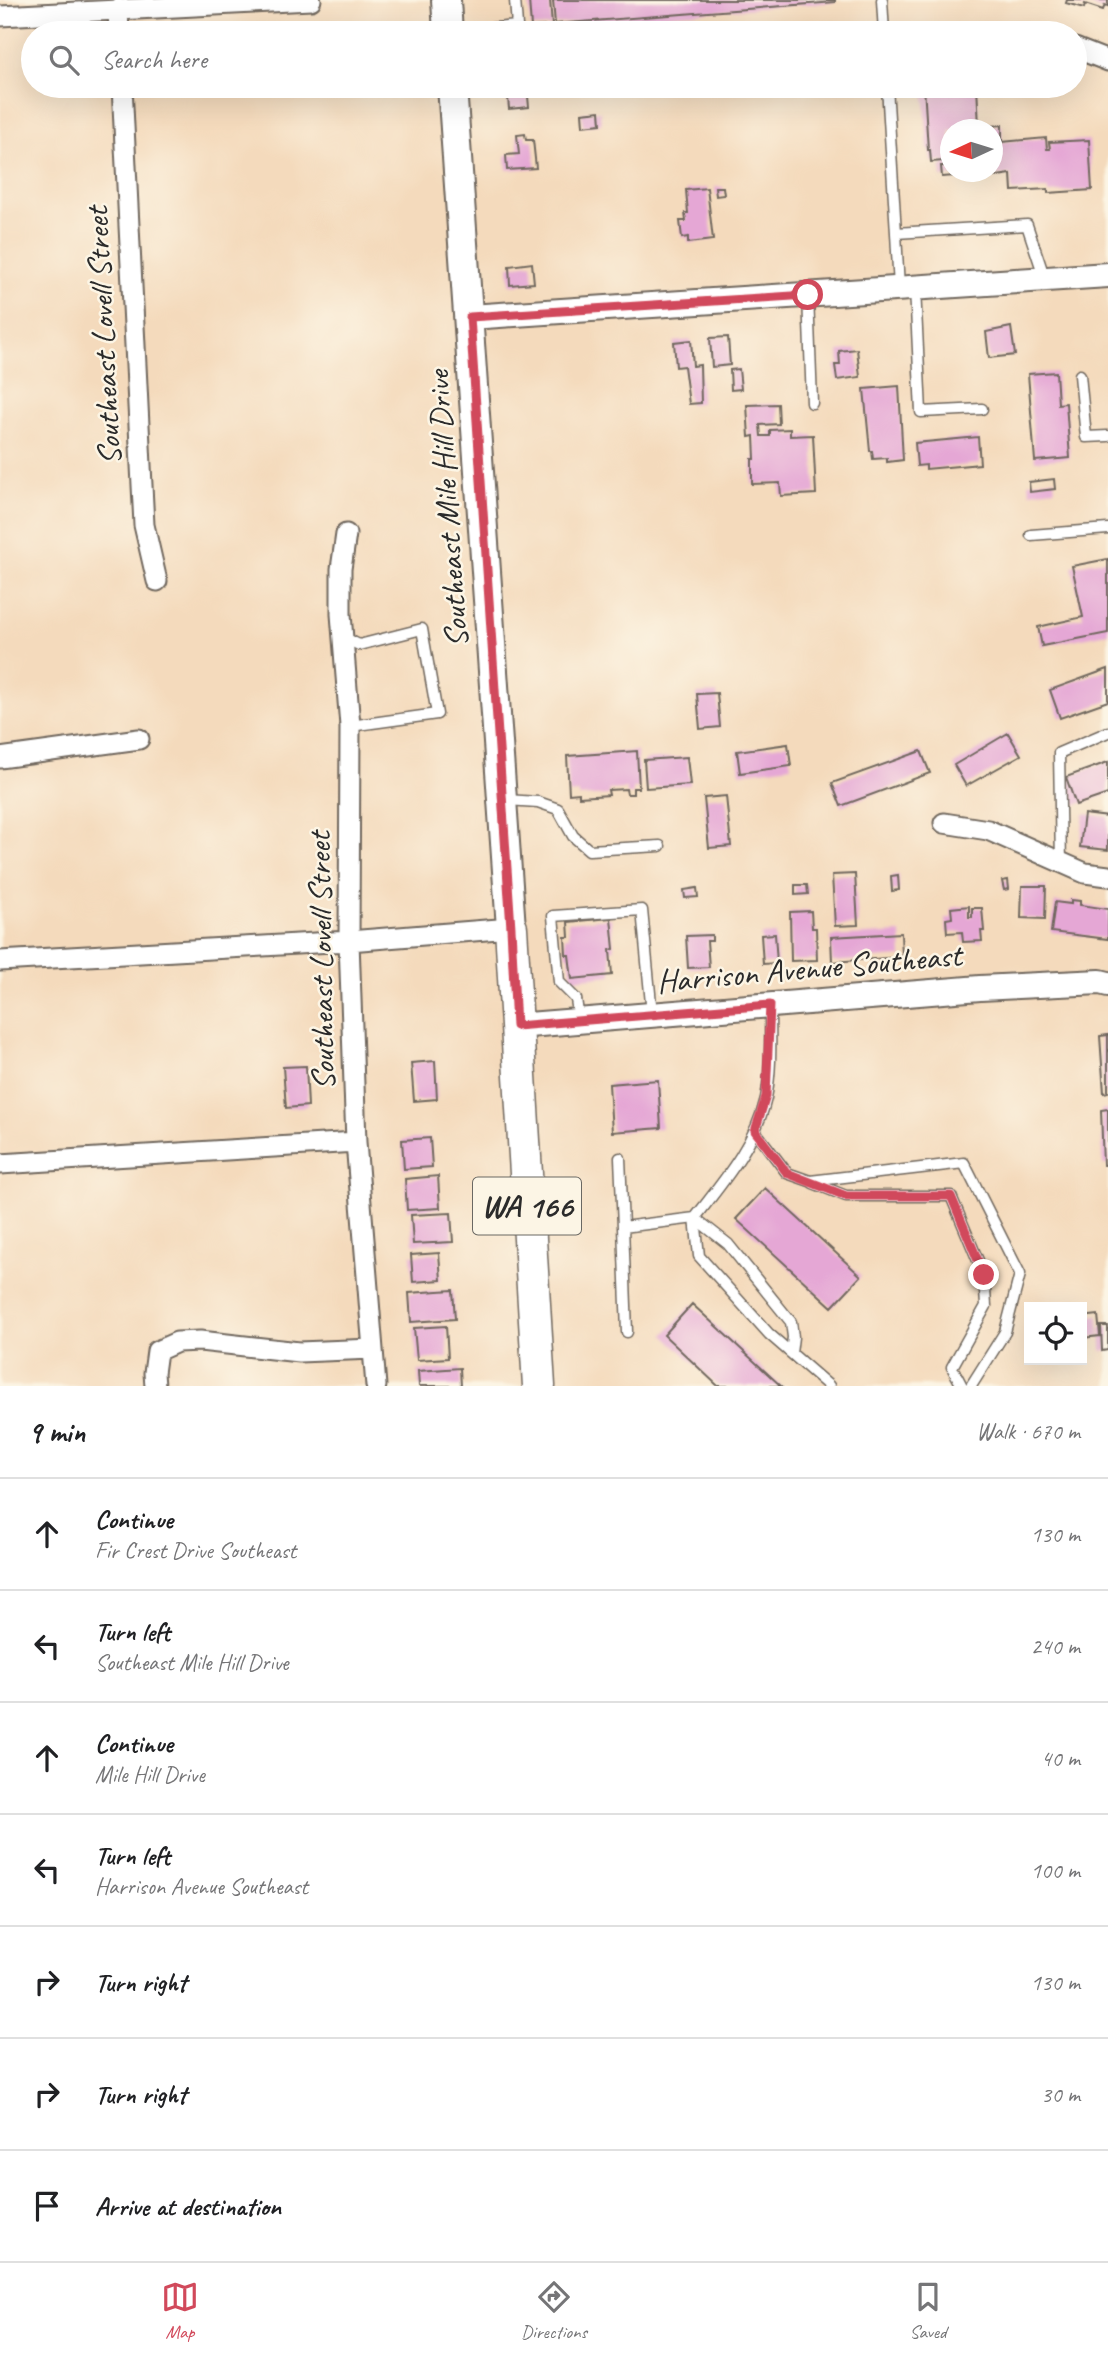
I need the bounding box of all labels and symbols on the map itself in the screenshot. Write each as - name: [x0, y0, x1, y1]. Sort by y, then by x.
- north arrow: [940, 119, 1003, 182]
- street label: Southeast Lovell Street: [75, 203, 131, 466]
- route start: [792, 279, 823, 310]
- street label: Southeast Mile Hill Drive: [416, 367, 478, 649]
- street label: Southeast Lovell Street: [298, 828, 344, 1091]
- street label: Harrison Avenue Southeast: [655, 934, 966, 1002]
- road number: WA 166: [473, 1177, 581, 1234]
- route end: [968, 1259, 999, 1290]

